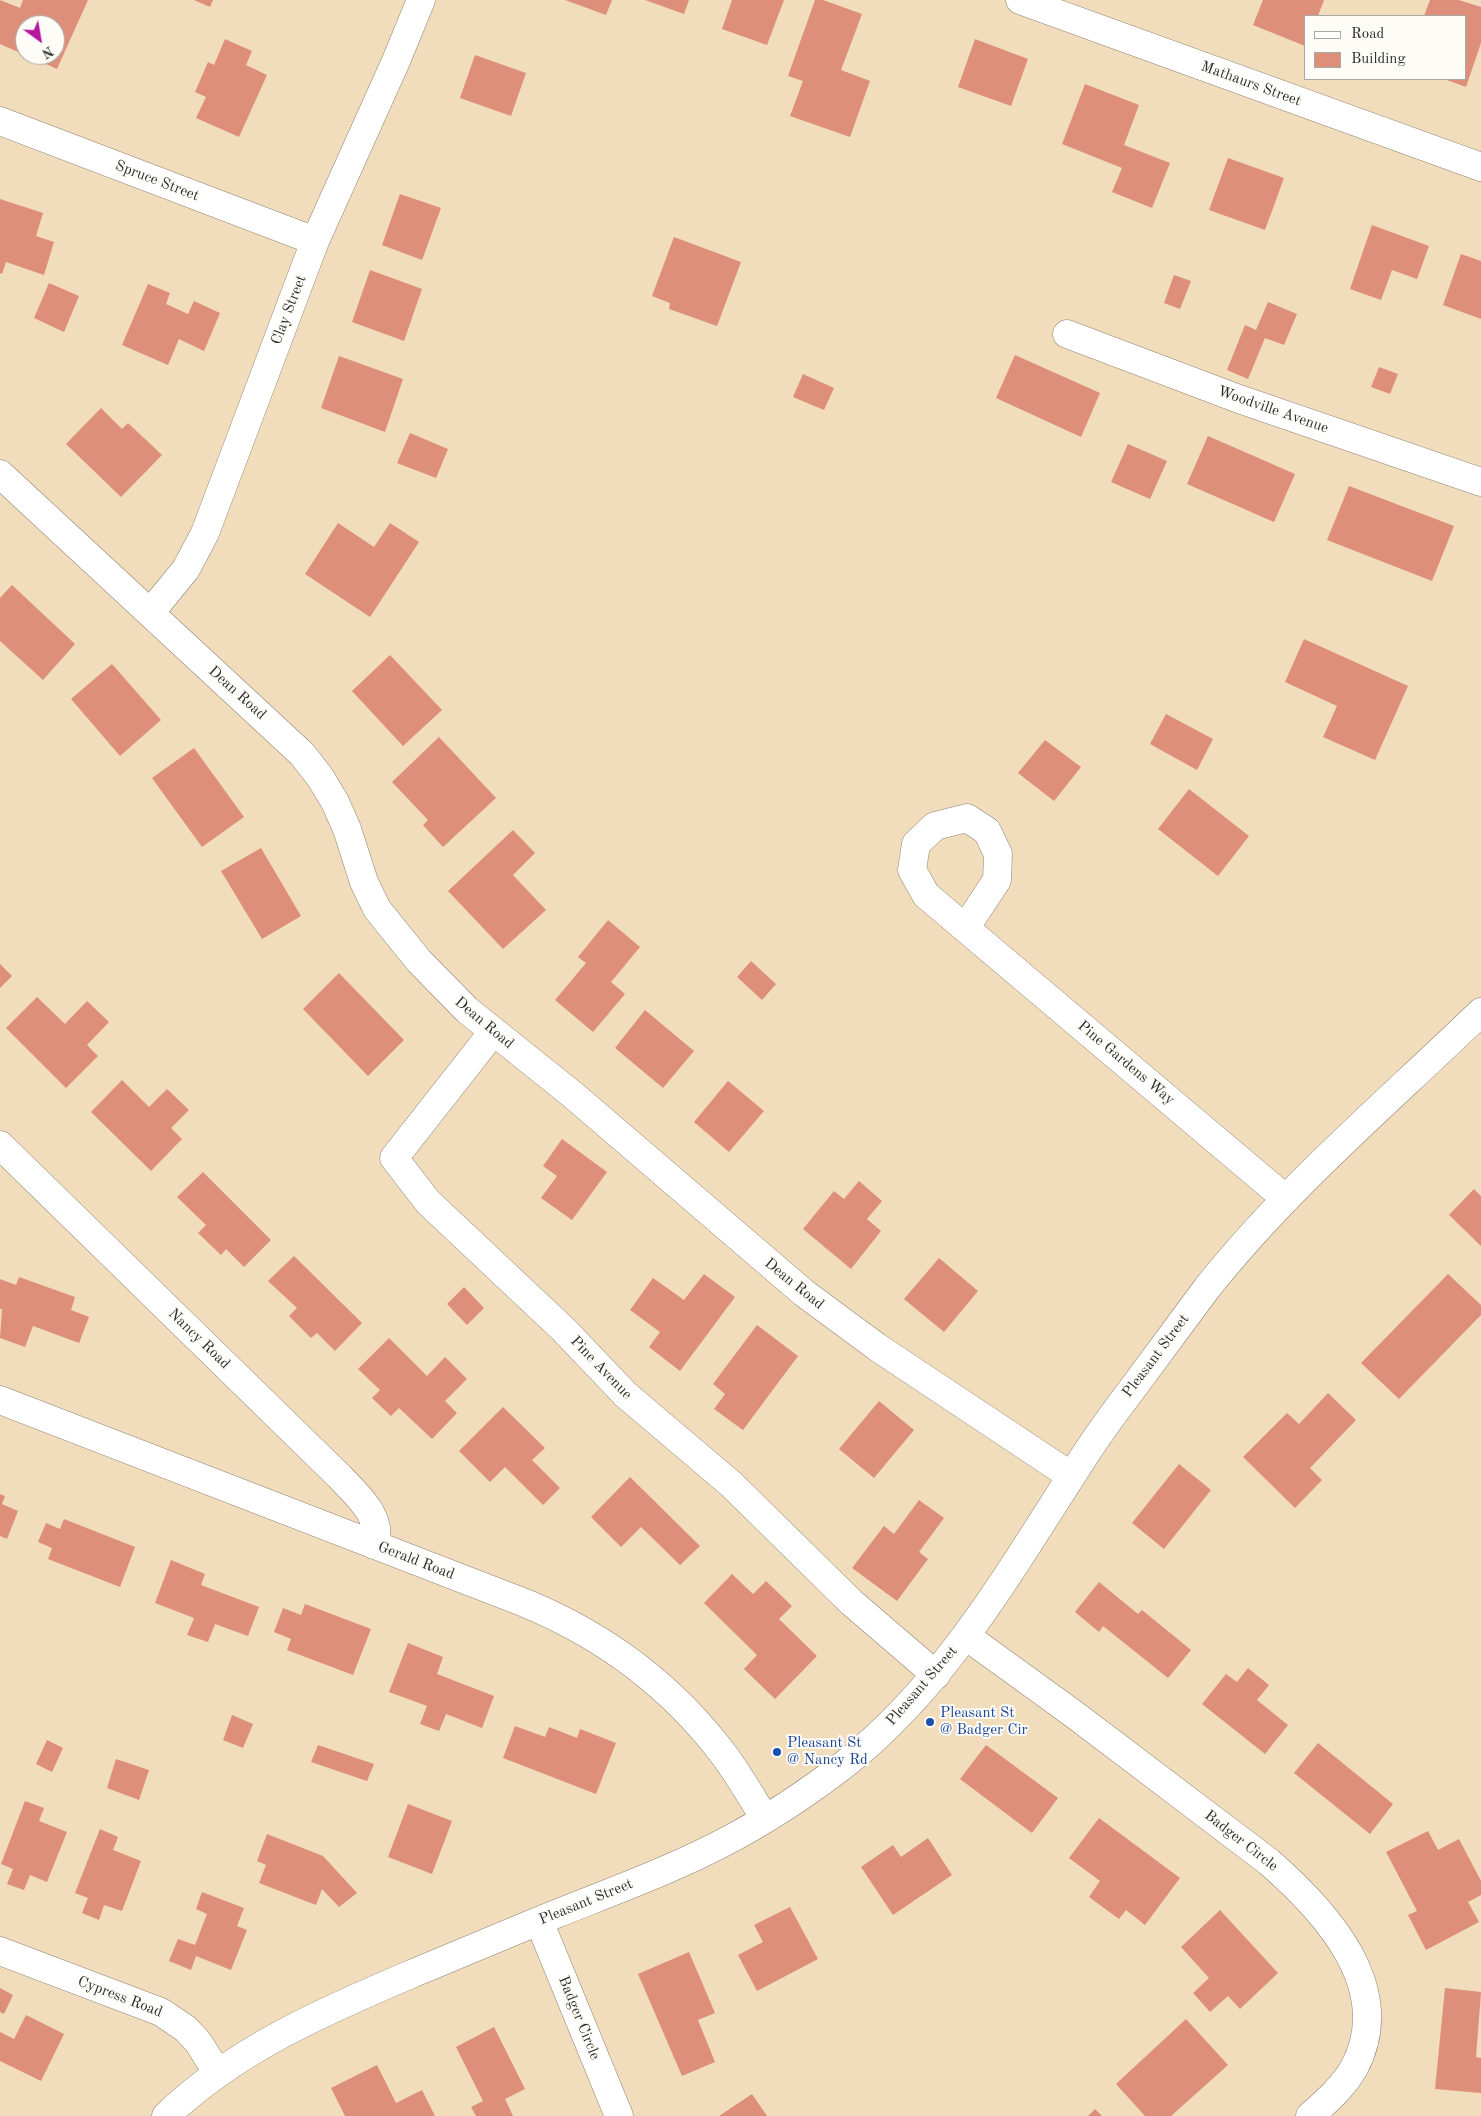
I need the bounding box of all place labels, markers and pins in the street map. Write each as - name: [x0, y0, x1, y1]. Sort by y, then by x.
- place label: Pleasant St @ Badger Cir: [940, 1704, 1028, 1739]
- marker: Pleasant St @ Badger Cir: [924, 1716, 936, 1728]
- place label: Pleasant St @ Nancy Rd: [787, 1734, 868, 1769]
- marker: Pleasant St @ Nancy Rd: [771, 1746, 783, 1758]

